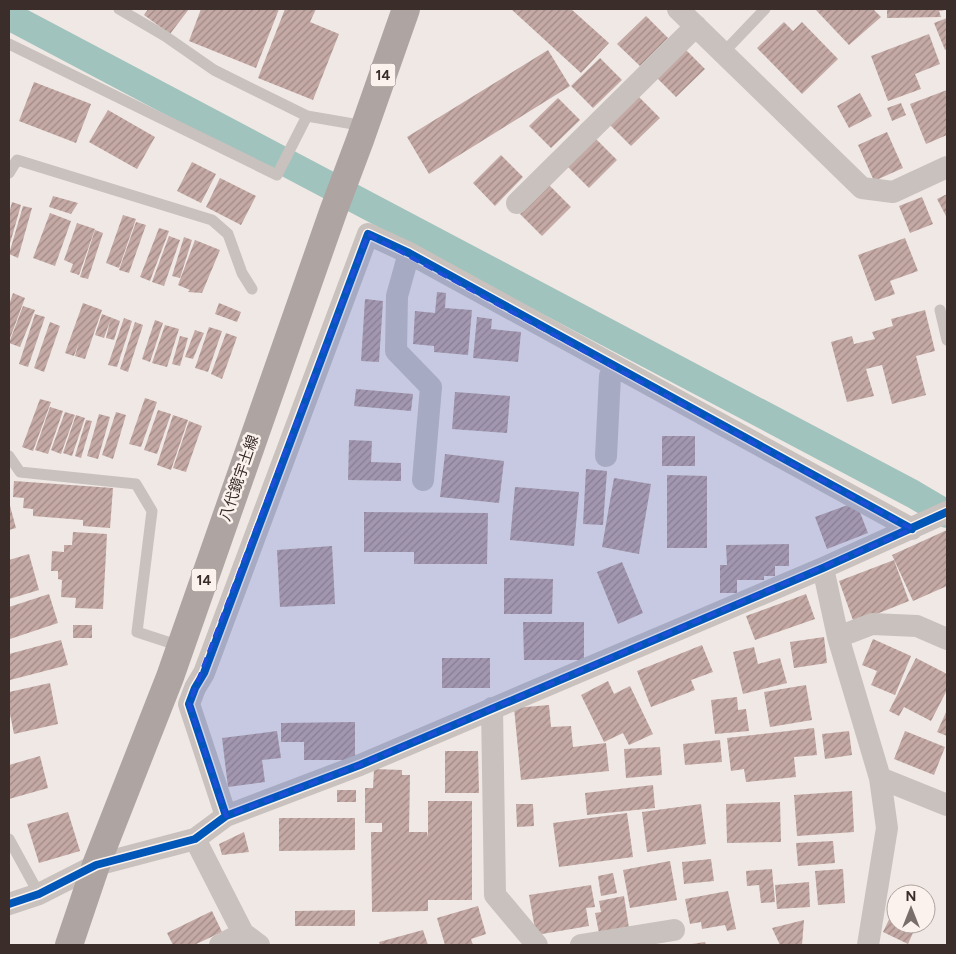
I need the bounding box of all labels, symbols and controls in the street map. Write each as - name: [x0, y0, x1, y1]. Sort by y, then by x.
- road number: 14: [370, 64, 396, 86]
- street label: 八代鏡宇土線: [216, 433, 262, 523]
- road number: 14: [192, 568, 216, 592]
- north arrow: [886, 884, 936, 934]
- text: N: [906, 888, 916, 905]

